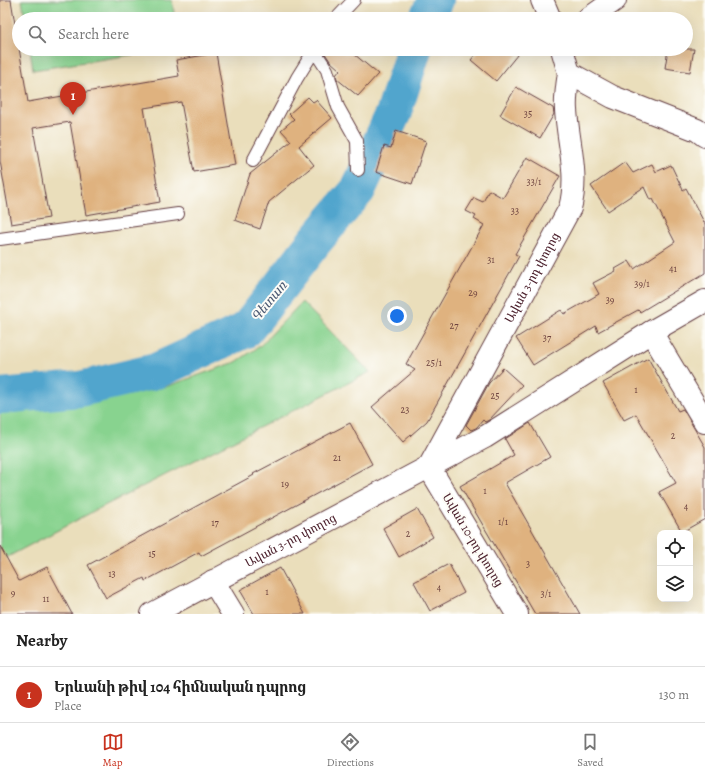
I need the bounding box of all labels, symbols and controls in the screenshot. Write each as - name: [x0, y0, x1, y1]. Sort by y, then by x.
- search box: [12, 12, 693, 56]
- icon: search: [26, 23, 48, 45]
- text: Search here: [58, 24, 129, 44]
- pin: 1: [60, 82, 86, 115]
- house number: 35: [524, 107, 532, 120]
- house number: 33/1: [526, 175, 542, 188]
- house number: 33: [511, 204, 519, 217]
- street label: Ավան 3-րդ փողոց: [501, 230, 563, 326]
- house number: 31: [487, 253, 495, 266]
- house number: 41: [669, 262, 678, 275]
- water label: Գետառ: [248, 277, 291, 325]
- house number: 39/1: [634, 277, 650, 290]
- house number: 29: [468, 286, 478, 299]
- house number: 39: [606, 293, 615, 306]
- your location: [387, 306, 407, 326]
- house number: 27: [450, 319, 459, 332]
- house number: 37: [543, 331, 552, 344]
- house number: 25/1: [426, 356, 442, 369]
- house number: 1: [634, 383, 638, 396]
- house number: 25: [490, 389, 500, 402]
- house number: 23: [401, 403, 409, 416]
- house number: 2: [671, 429, 676, 442]
- house number: 21: [333, 451, 342, 464]
- house number: 19: [281, 477, 289, 490]
- house number: 1: [483, 484, 487, 497]
- street label: Ավան 10-րդ փողոց: [439, 490, 507, 590]
- house number: 4: [684, 500, 689, 513]
- street label: Ավան 3-րդ փողոց: [242, 510, 339, 571]
- house number: 1/1: [498, 515, 509, 528]
- house number: 17: [211, 516, 220, 529]
- house number: 2: [406, 527, 411, 540]
- map controls: [657, 530, 693, 602]
- button: locate: [657, 530, 693, 566]
- house number: 15: [148, 547, 156, 560]
- house number: 3: [526, 557, 530, 570]
- button: layers: [657, 566, 693, 602]
- house number: 13: [108, 567, 116, 580]
- house number: 4: [437, 581, 442, 594]
- house number: 1: [265, 585, 269, 598]
- house number: 9: [11, 586, 16, 599]
- house number: 3/1: [541, 587, 552, 600]
- house number: 11: [43, 592, 50, 605]
- text: Nearby: [16, 629, 67, 652]
- text: Երևանի թիվ 104 հիմնական դպրոց: [54, 677, 307, 697]
- text: 1: [27, 686, 31, 703]
- text: 130 m: [659, 686, 689, 703]
- text: Place: [54, 697, 82, 714]
- tab: Map: [102, 731, 124, 770]
- tab: Directions: [327, 731, 374, 770]
- tab: Saved: [577, 731, 603, 770]

